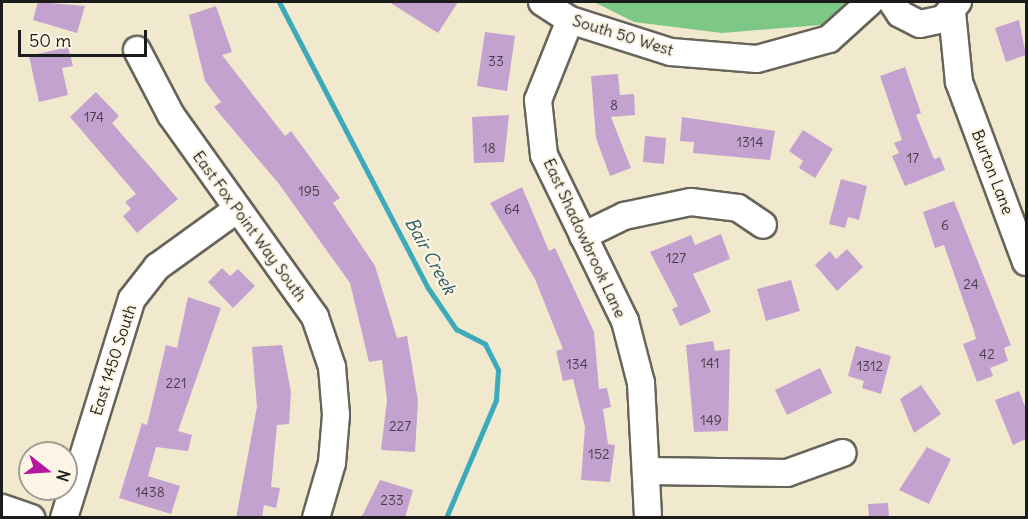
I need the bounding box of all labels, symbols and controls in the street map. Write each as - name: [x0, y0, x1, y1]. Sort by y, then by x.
- street label: South 50 West: [570, 11, 676, 59]
- scale bar: [21, 18, 150, 56]
- text: 50 m: [29, 29, 71, 52]
- house number: 33: [488, 53, 504, 69]
- house number: 8: [610, 97, 618, 113]
- house number: 174: [84, 109, 104, 125]
- street label: Burton Lane: [968, 127, 1018, 217]
- house number: 1314: [736, 134, 764, 150]
- house number: 18: [482, 140, 496, 156]
- street label: East Fox Point Way South: [189, 147, 311, 305]
- house number: 17: [907, 150, 919, 166]
- street label: East Shadowbrook Lane: [540, 155, 630, 321]
- house number: 195: [298, 183, 320, 199]
- house number: 64: [504, 201, 520, 217]
- water label: Bair Creek: [400, 214, 460, 298]
- house number: 6: [941, 217, 949, 233]
- house number: 127: [666, 250, 686, 266]
- house number: 24: [963, 276, 979, 292]
- street label: East 1450 South: [86, 302, 140, 418]
- house number: 42: [979, 346, 995, 362]
- house number: 141: [700, 355, 720, 371]
- house number: 134: [566, 356, 588, 372]
- house number: 1312: [857, 358, 883, 374]
- house number: 221: [166, 375, 186, 391]
- house number: 149: [700, 412, 722, 428]
- house number: 227: [389, 418, 411, 434]
- north arrow: [18, 441, 78, 501]
- house number: 152: [588, 446, 610, 462]
- text: N: [52, 467, 74, 484]
- house number: 1438: [135, 484, 165, 500]
- house number: 233: [380, 492, 404, 508]

